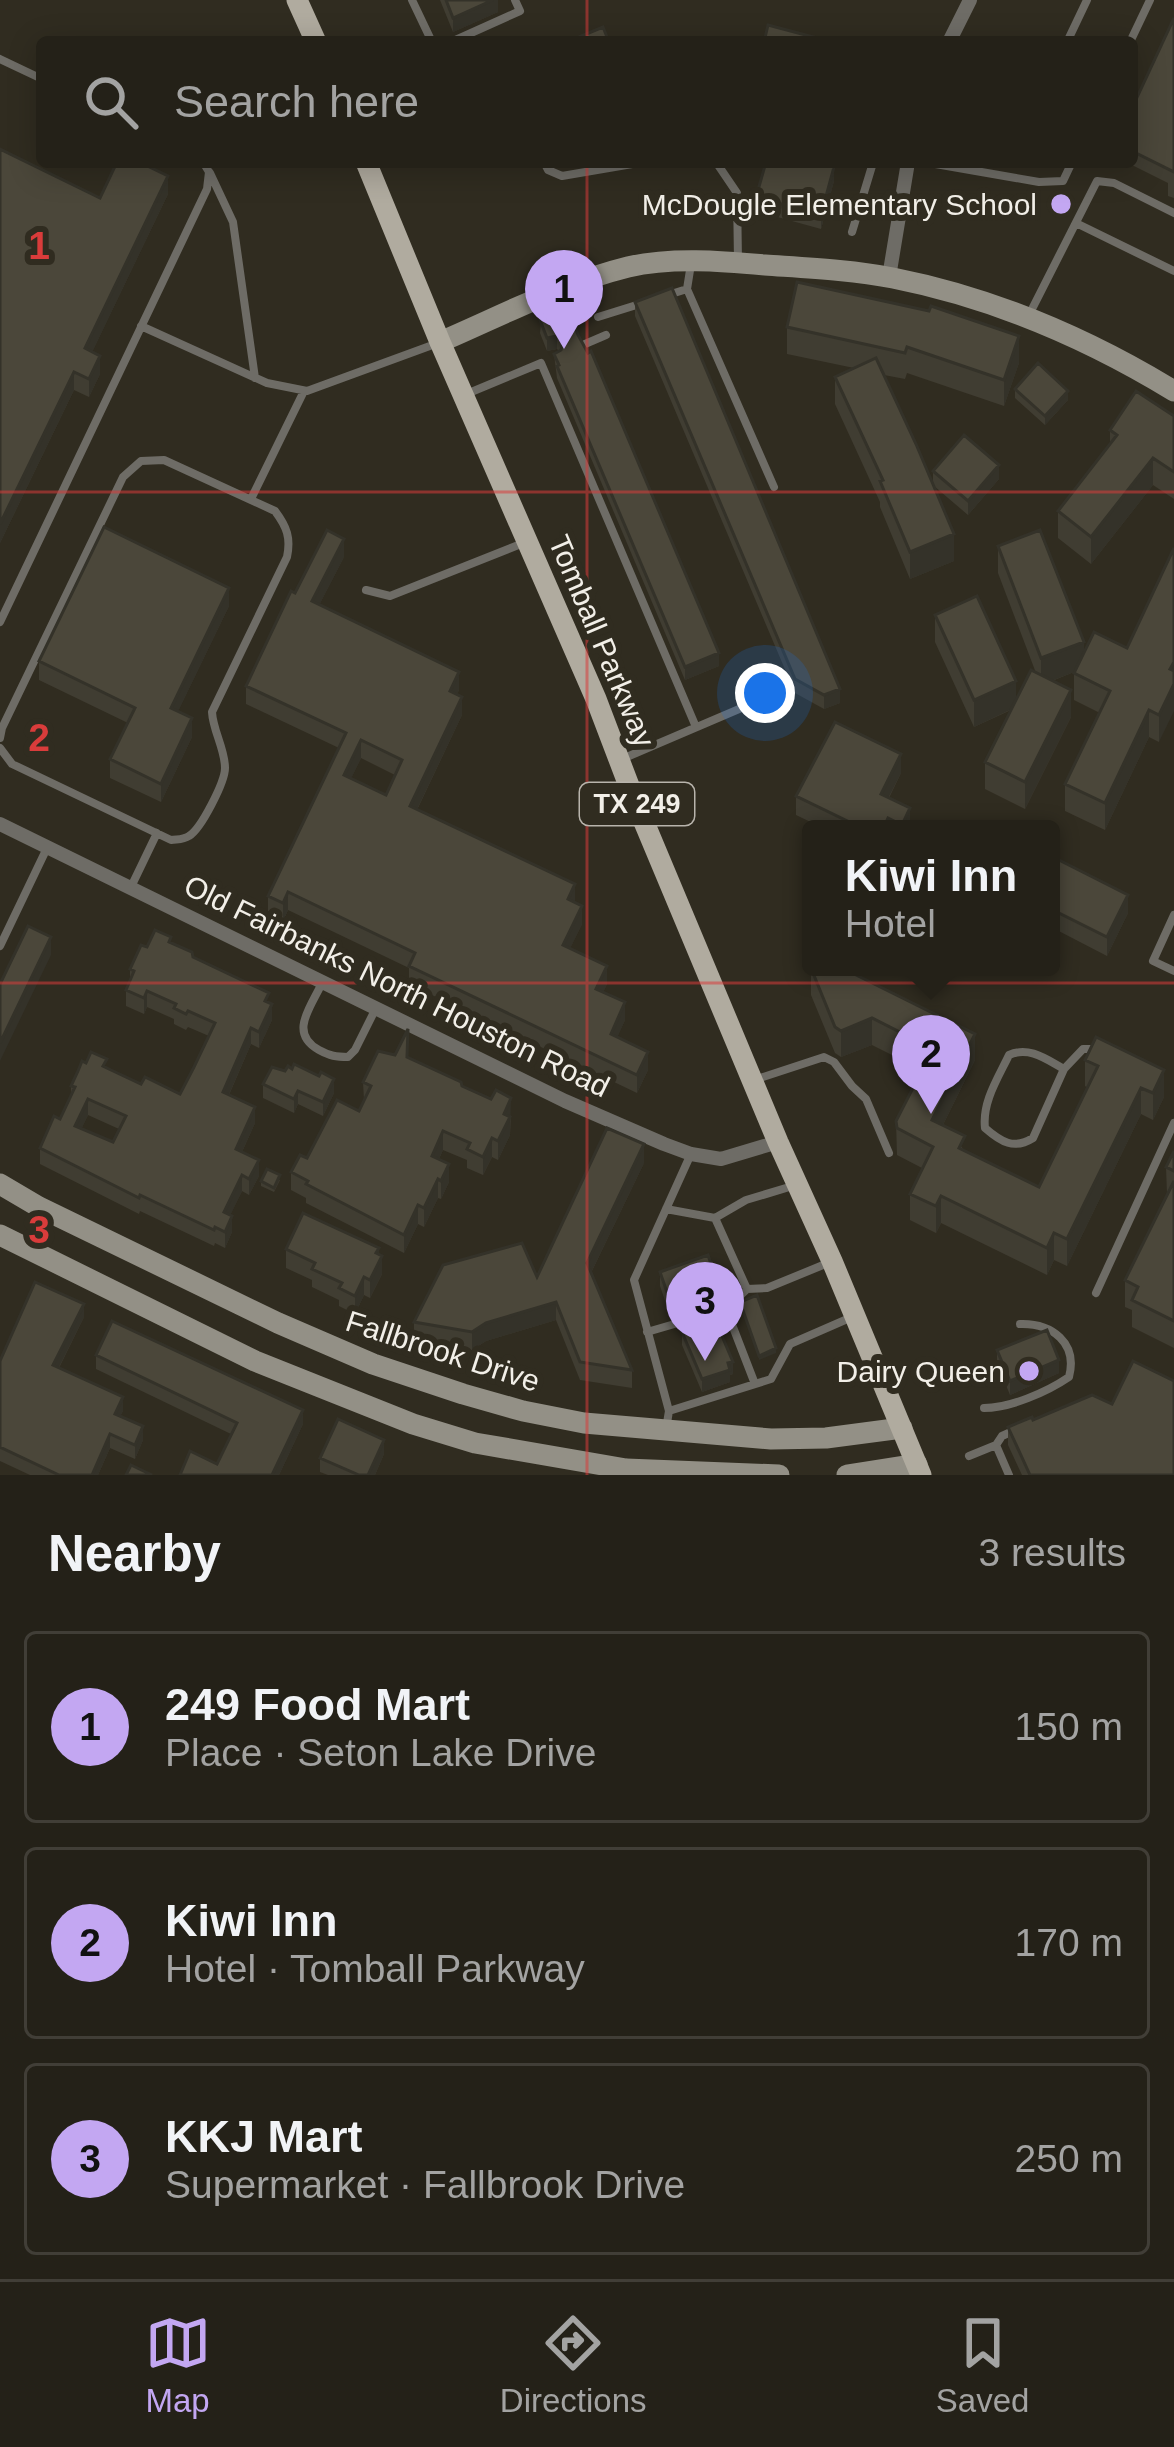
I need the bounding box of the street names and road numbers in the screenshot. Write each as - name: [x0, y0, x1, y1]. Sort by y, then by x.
- street label: Tomball Parkway: [543, 530, 661, 752]
- road number: TX 249: [580, 783, 694, 825]
- street label: Old Fairbanks North Houston Road: [179, 868, 615, 1104]
- street label: Fallbrook Drive: [342, 1304, 544, 1398]

